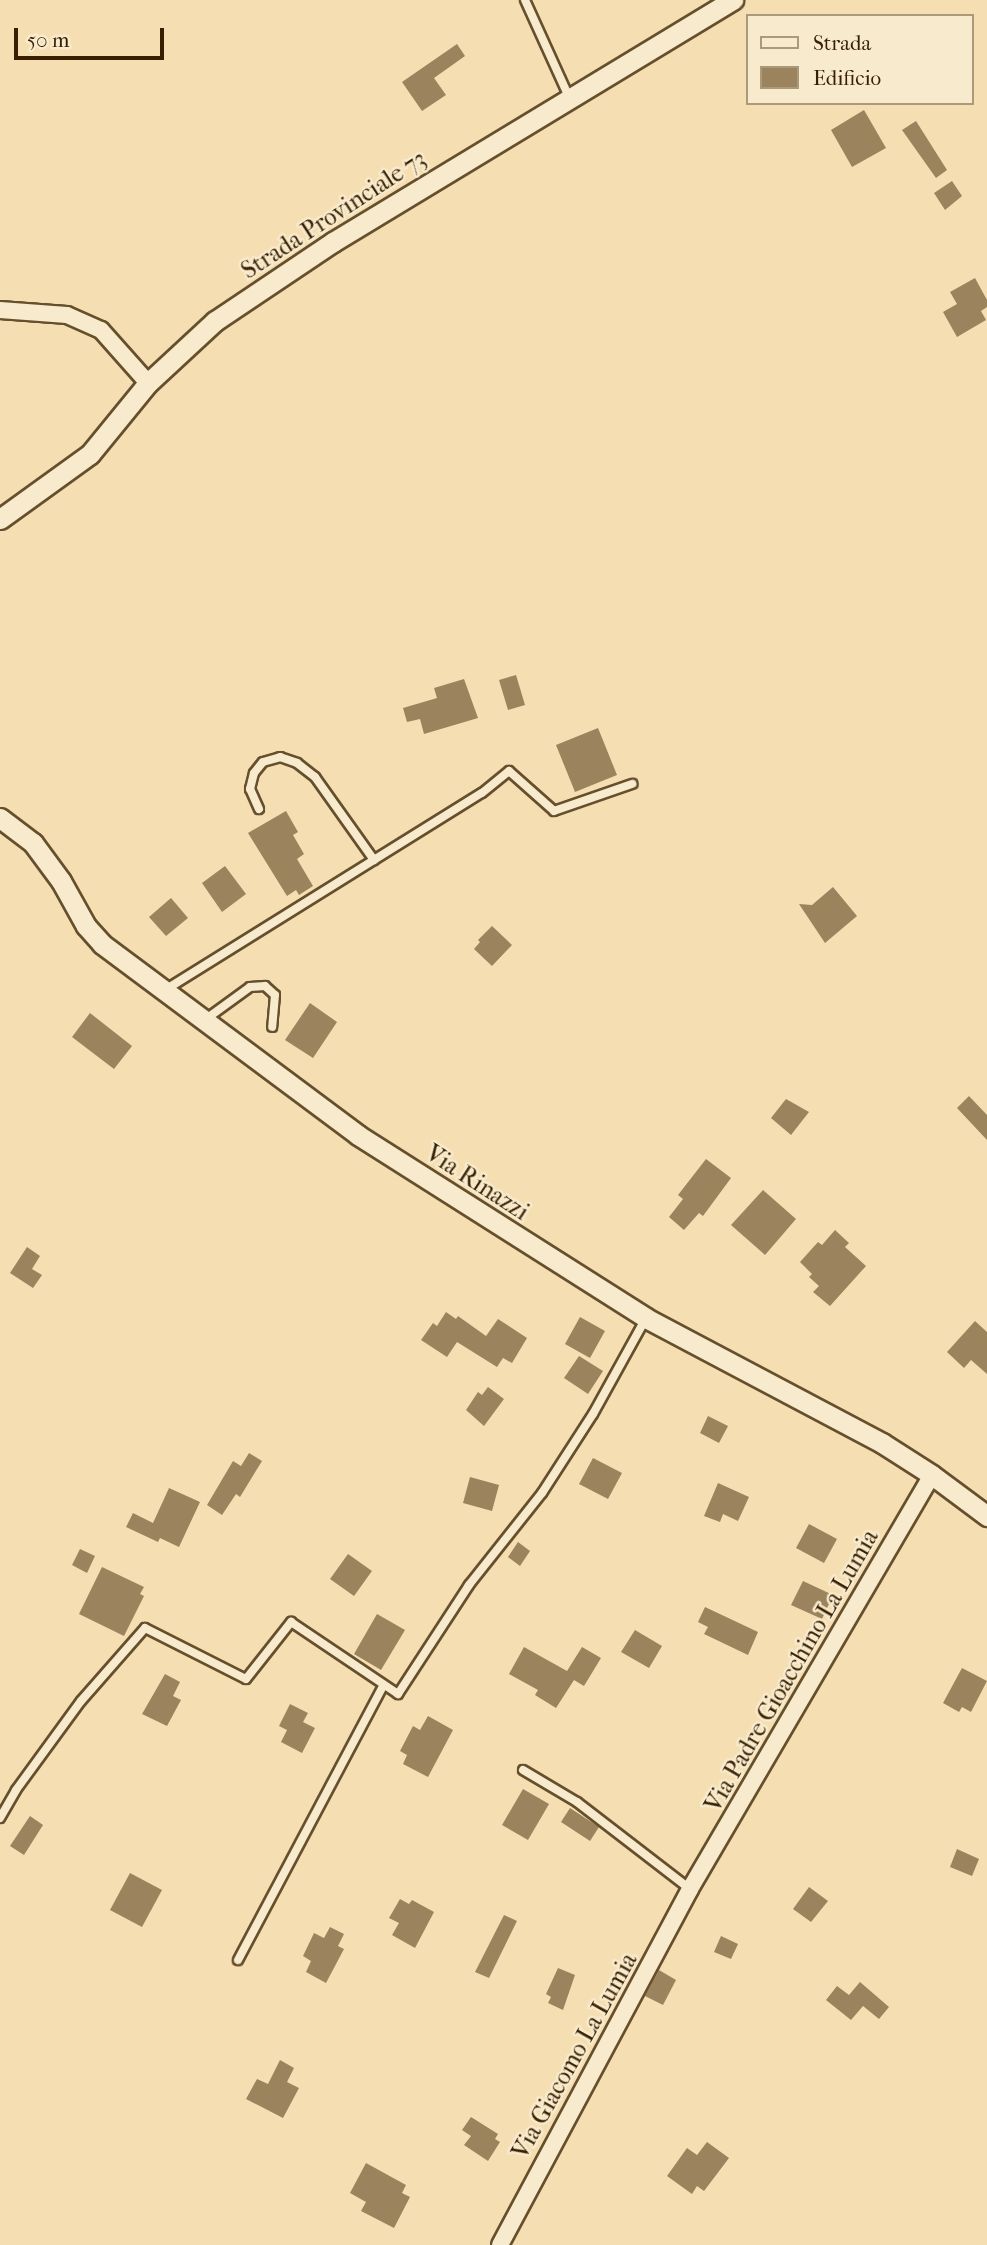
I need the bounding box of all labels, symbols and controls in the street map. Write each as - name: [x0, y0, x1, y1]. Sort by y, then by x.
- scale bar: [18, 14, 168, 58]
- legend: [746, 14, 973, 105]
- text: 50 m: [27, 28, 70, 52]
- text: Strada: [813, 31, 871, 55]
- text: Edificio: [813, 66, 881, 90]
- street label: Strada Provinciale 73: [236, 145, 432, 285]
- street label: Via Rinazzi: [420, 1139, 534, 1227]
- street label: Via Padre Gioacchino La Lumia: [699, 1525, 885, 1817]
- street label: Via Giacomo La Lumia: [506, 1948, 644, 2164]

